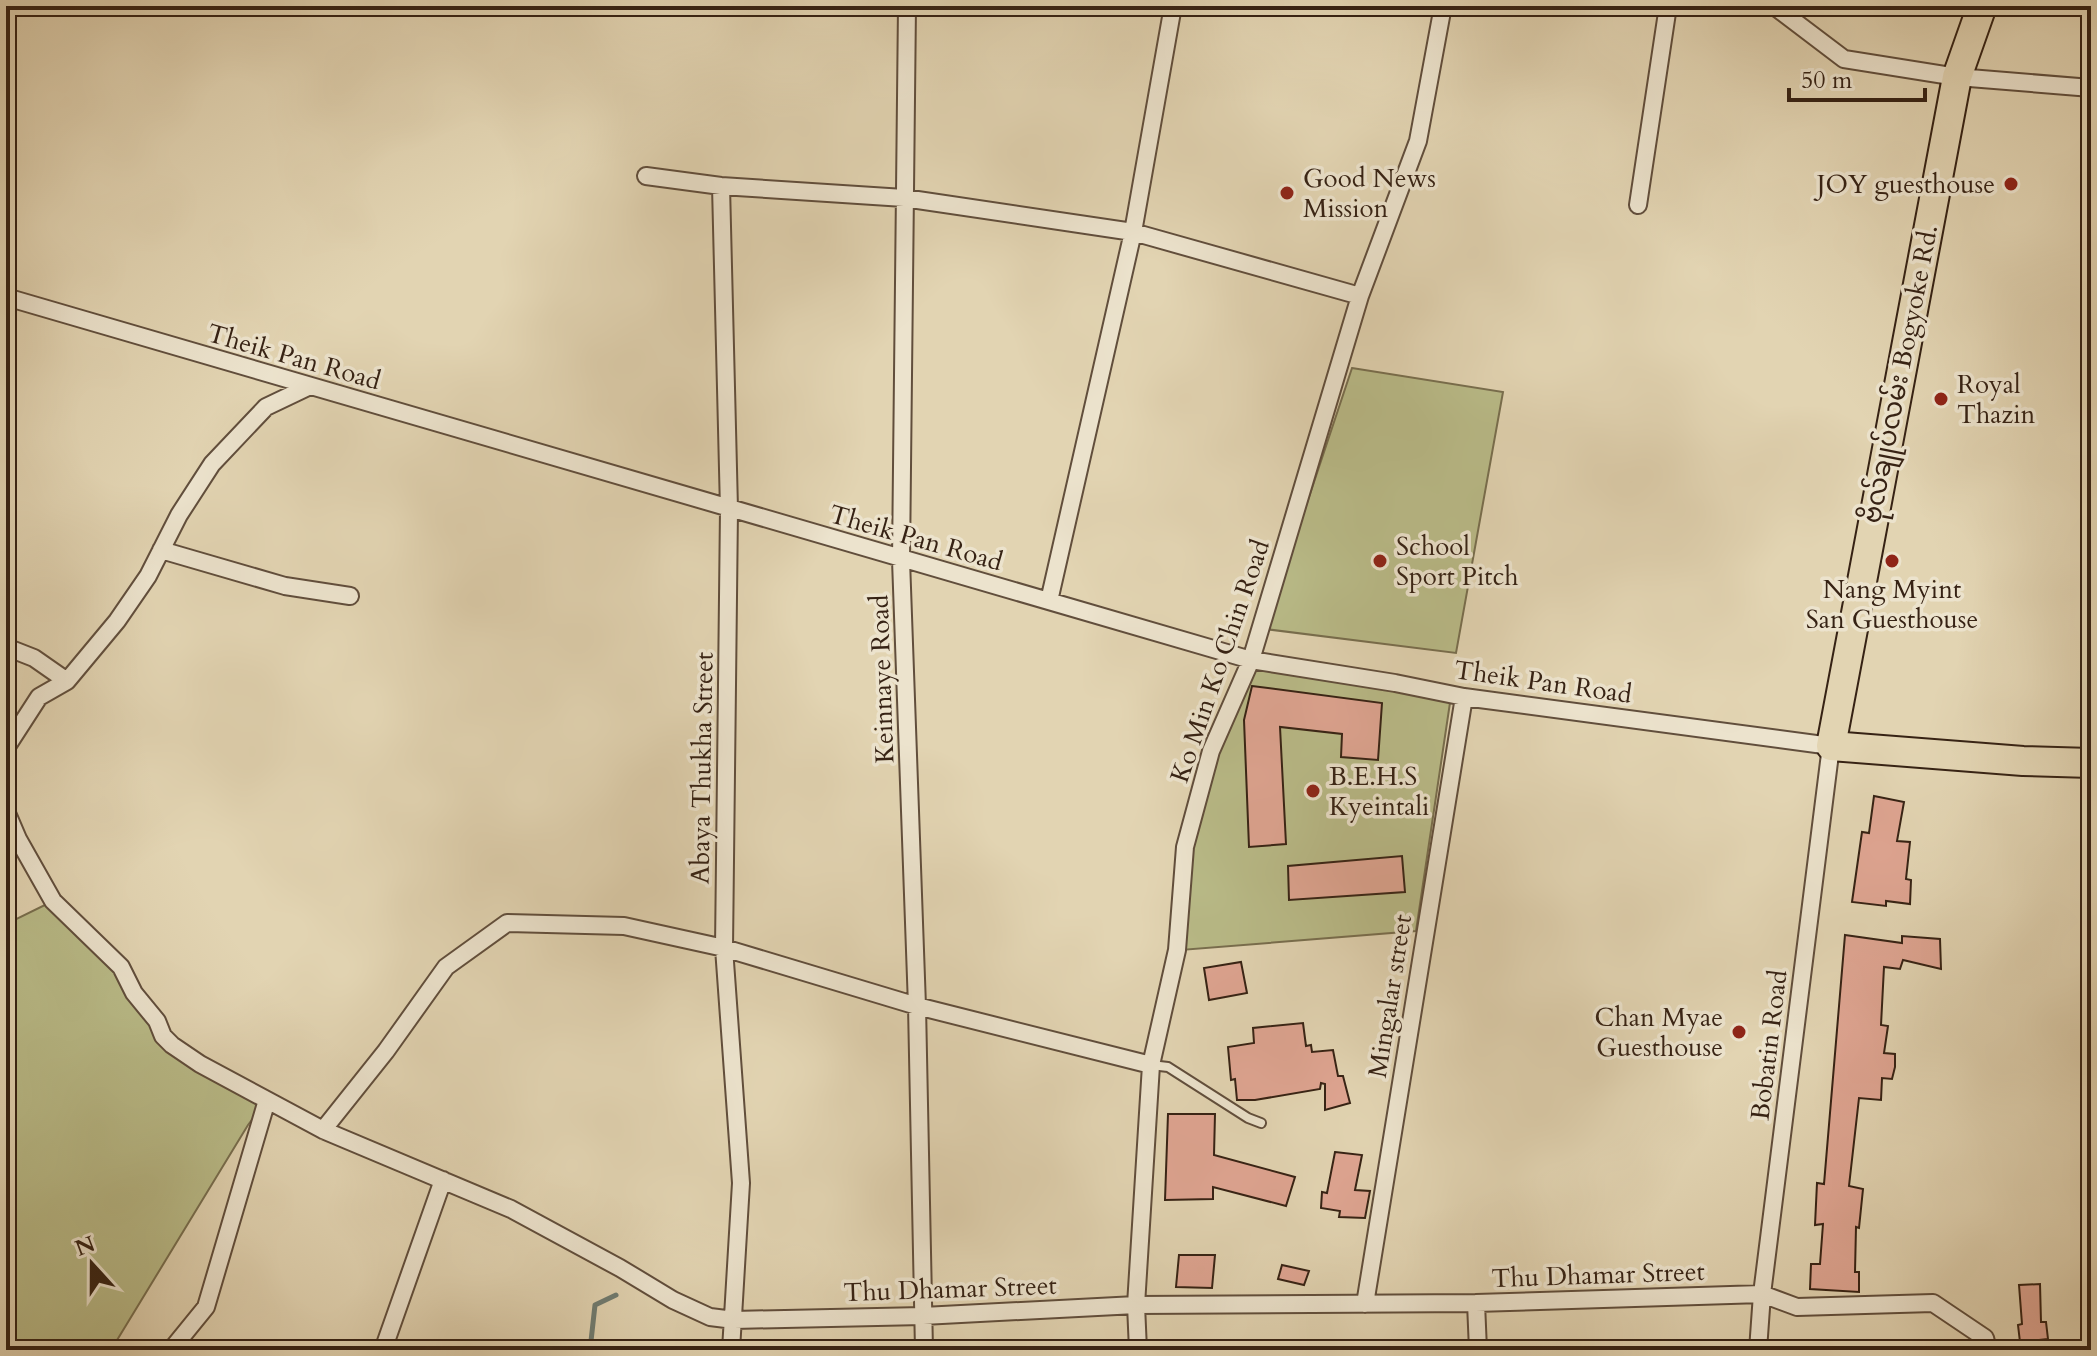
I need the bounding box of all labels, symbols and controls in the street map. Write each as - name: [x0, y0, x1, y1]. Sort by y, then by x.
- scale bar: [1789, 52, 1925, 102]
- text: 50 m: [1801, 64, 1853, 97]
- place label: Good News Mission: [1303, 161, 1436, 226]
- place label: JOY guesthouse: [1813, 167, 1995, 202]
- marker: JOY guesthouse: [2002, 175, 2020, 193]
- marker: Good News Mission: [1278, 184, 1296, 202]
- street label: ဗိုလ်ချုပ်လမ်း Bogyoke Rd.: [1854, 222, 1949, 527]
- street label: Theik Pan Road: [203, 316, 385, 399]
- place label: Royal Thazin: [1957, 367, 2036, 432]
- marker: Royal Thazin: [1932, 390, 1950, 408]
- street label: Theik Pan Road: [825, 497, 1007, 580]
- place label: School Sport Pitch: [1396, 529, 1519, 594]
- street label: Ko Min Ko Chin Road: [1162, 535, 1278, 787]
- marker: School Sport Pitch: [1371, 552, 1389, 570]
- marker: Nang Myint San Guesthouse: [1883, 552, 1901, 570]
- place label: Nang Myint San Guesthouse: [1806, 572, 1978, 637]
- street label: Keinnaye Road: [862, 594, 902, 764]
- street label: Abaya Thukha Street: [682, 652, 722, 884]
- street label: Theik Pan Road: [1452, 652, 1634, 712]
- place label: B.E.H.S Kyeintali: [1329, 759, 1429, 824]
- marker: B.E.H.S Kyeintali: [1304, 782, 1322, 800]
- street label: Mingalar street: [1360, 912, 1420, 1080]
- street label: Bobatin Road: [1742, 968, 1796, 1122]
- place label: Chan Myae Guesthouse: [1595, 1000, 1723, 1065]
- marker: Chan Myae Guesthouse: [1730, 1023, 1748, 1041]
- north arrow: [52, 1224, 132, 1304]
- text: N: [71, 1229, 99, 1264]
- street label: Thu Dhamar Street: [1491, 1254, 1705, 1296]
- street label: Thu Dhamar Street: [843, 1268, 1057, 1310]

